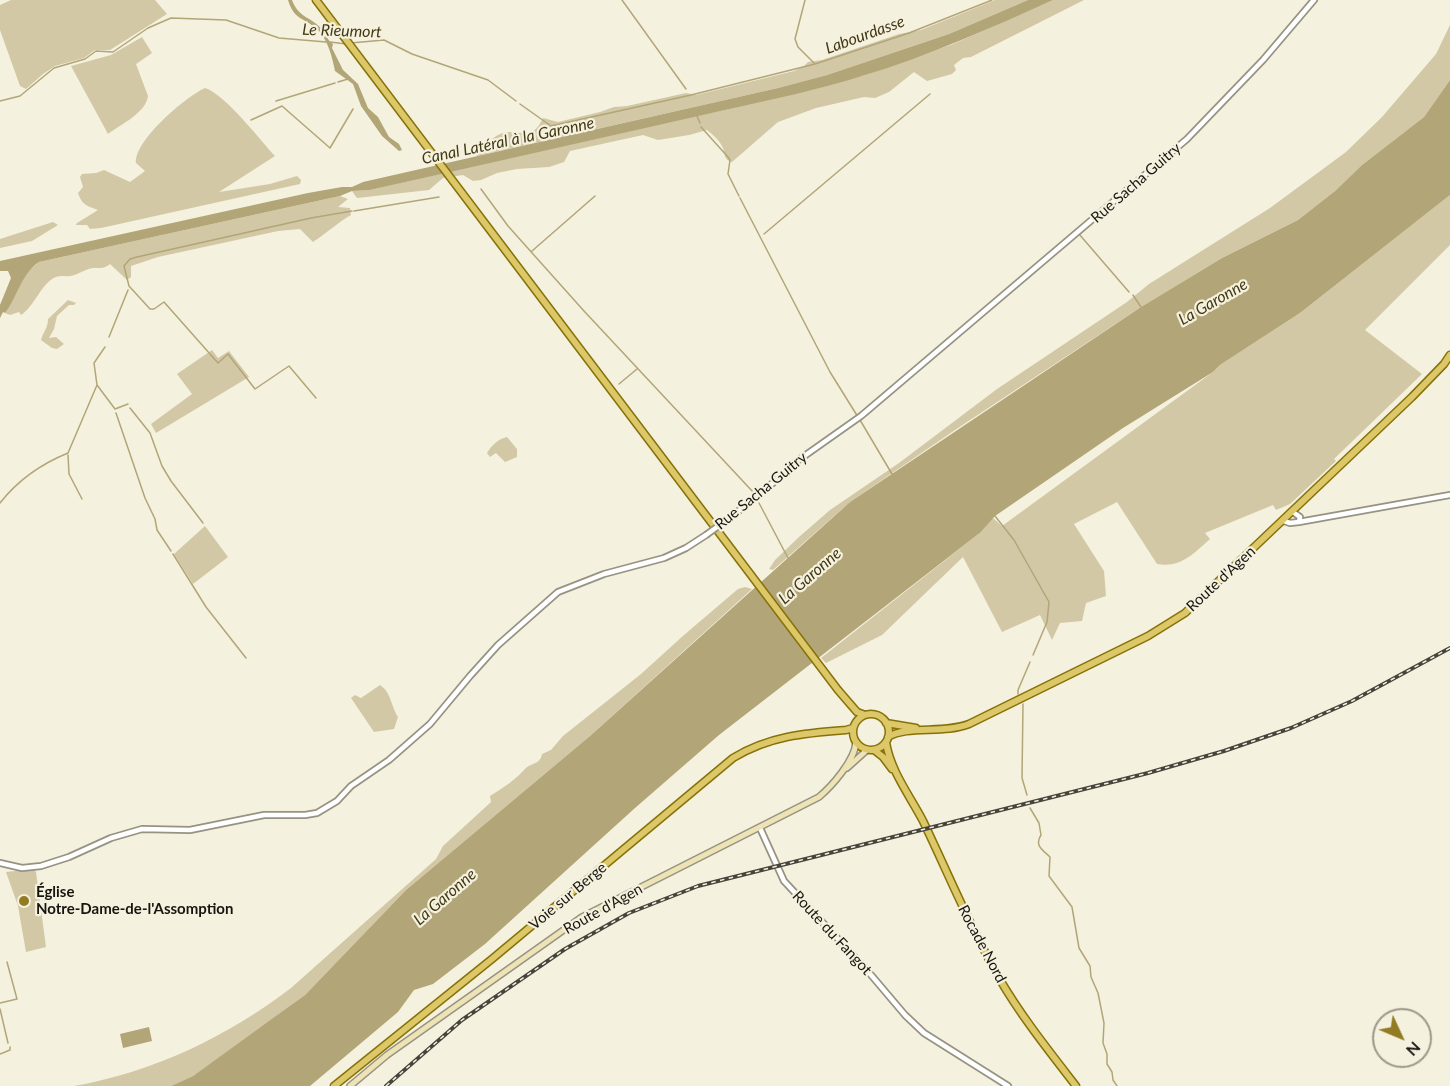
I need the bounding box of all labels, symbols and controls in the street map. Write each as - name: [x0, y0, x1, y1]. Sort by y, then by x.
- water label: Labourdasse: [823, 12, 907, 58]
- water label: Le Rieumort: [302, 20, 382, 42]
- water label: Canal Latéral à la Garonne: [420, 113, 596, 169]
- street label: Rue Sacha Guitry: [1087, 139, 1185, 227]
- water label: La Garonne: [1175, 275, 1251, 329]
- street label: Rue Sacha Guitry: [711, 448, 811, 534]
- street label: Route d'Agen: [1183, 543, 1259, 615]
- water label: La Garonne: [775, 544, 845, 608]
- street label: Voie sur Berge: [526, 858, 610, 934]
- water label: La Garonne: [410, 865, 480, 929]
- street label: Route d'Agen: [560, 880, 646, 938]
- place label: Église Notre-Dame-de-l'Assomption: [36, 883, 233, 918]
- street label: Route du Fangot: [789, 887, 875, 979]
- marker: Église Notre-Dame-de-l'Assomption: [17, 894, 31, 908]
- street label: Rocade Nord: [954, 902, 1010, 986]
- north arrow: [1372, 1008, 1432, 1068]
- text: N: [1403, 1038, 1425, 1060]

